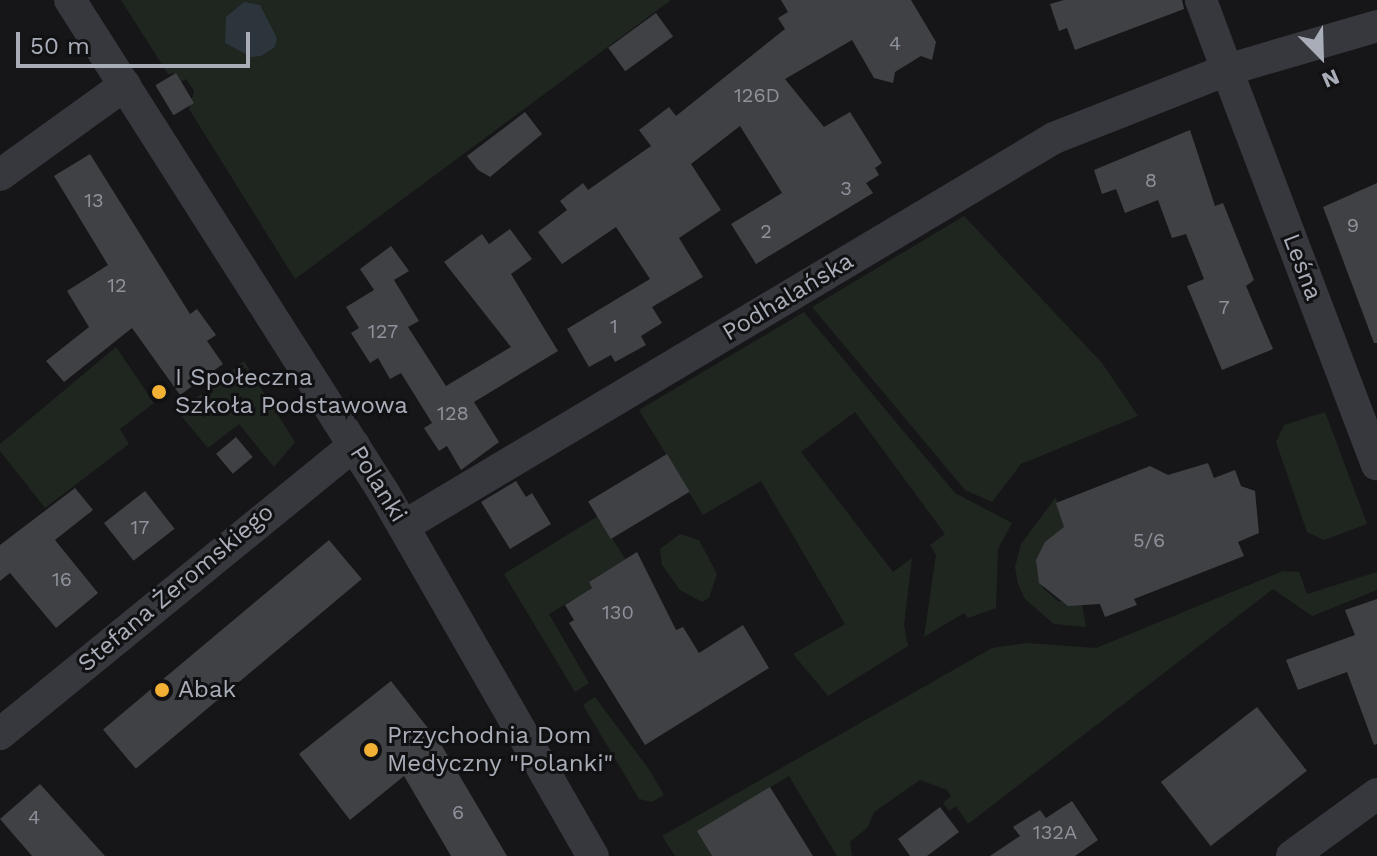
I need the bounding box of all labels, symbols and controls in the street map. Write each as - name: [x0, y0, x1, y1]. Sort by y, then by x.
- scale bar: [20, 16, 254, 66]
- north arrow: [1281, 16, 1361, 96]
- house number: 4: [889, 31, 901, 55]
- text: 50 m: [30, 32, 90, 60]
- text: N: [1318, 64, 1343, 93]
- house number: 126D: [734, 83, 780, 107]
- house number: 8: [1145, 168, 1157, 192]
- house number: 3: [840, 176, 852, 200]
- house number: 13: [84, 188, 104, 212]
- house number: 9: [1347, 213, 1359, 237]
- house number: 2: [760, 219, 772, 243]
- street label: Leśna: [1276, 230, 1328, 304]
- street label: Podhalańska: [717, 247, 859, 347]
- house number: 12: [107, 273, 127, 297]
- house number: 7: [1218, 295, 1230, 319]
- house number: 1: [610, 314, 618, 338]
- house number: 127: [368, 319, 398, 343]
- place label: I Społeczna Szkoła Podstawowa: [175, 364, 408, 420]
- marker: I Społeczna Szkoła Podstawowa: [150, 383, 168, 401]
- house number: 128: [437, 401, 469, 425]
- street label: Polanki: [343, 440, 413, 528]
- street label: Stefana Żeromskiego: [72, 498, 280, 678]
- house number: 17: [130, 515, 150, 539]
- house number: 5/6: [1133, 528, 1165, 552]
- house number: 16: [52, 567, 72, 591]
- house number: 130: [602, 600, 634, 624]
- place label: Abak: [178, 676, 236, 704]
- marker: Abak: [153, 681, 171, 699]
- place label: Przychodnia Dom Medyczny "Polanki": [387, 722, 614, 778]
- marker: Przychodnia Dom Medyczny "Polanki": [362, 741, 380, 759]
- house number: 6: [452, 800, 464, 824]
- house number: 4: [28, 805, 40, 829]
- house number: 132A: [1033, 820, 1077, 844]

